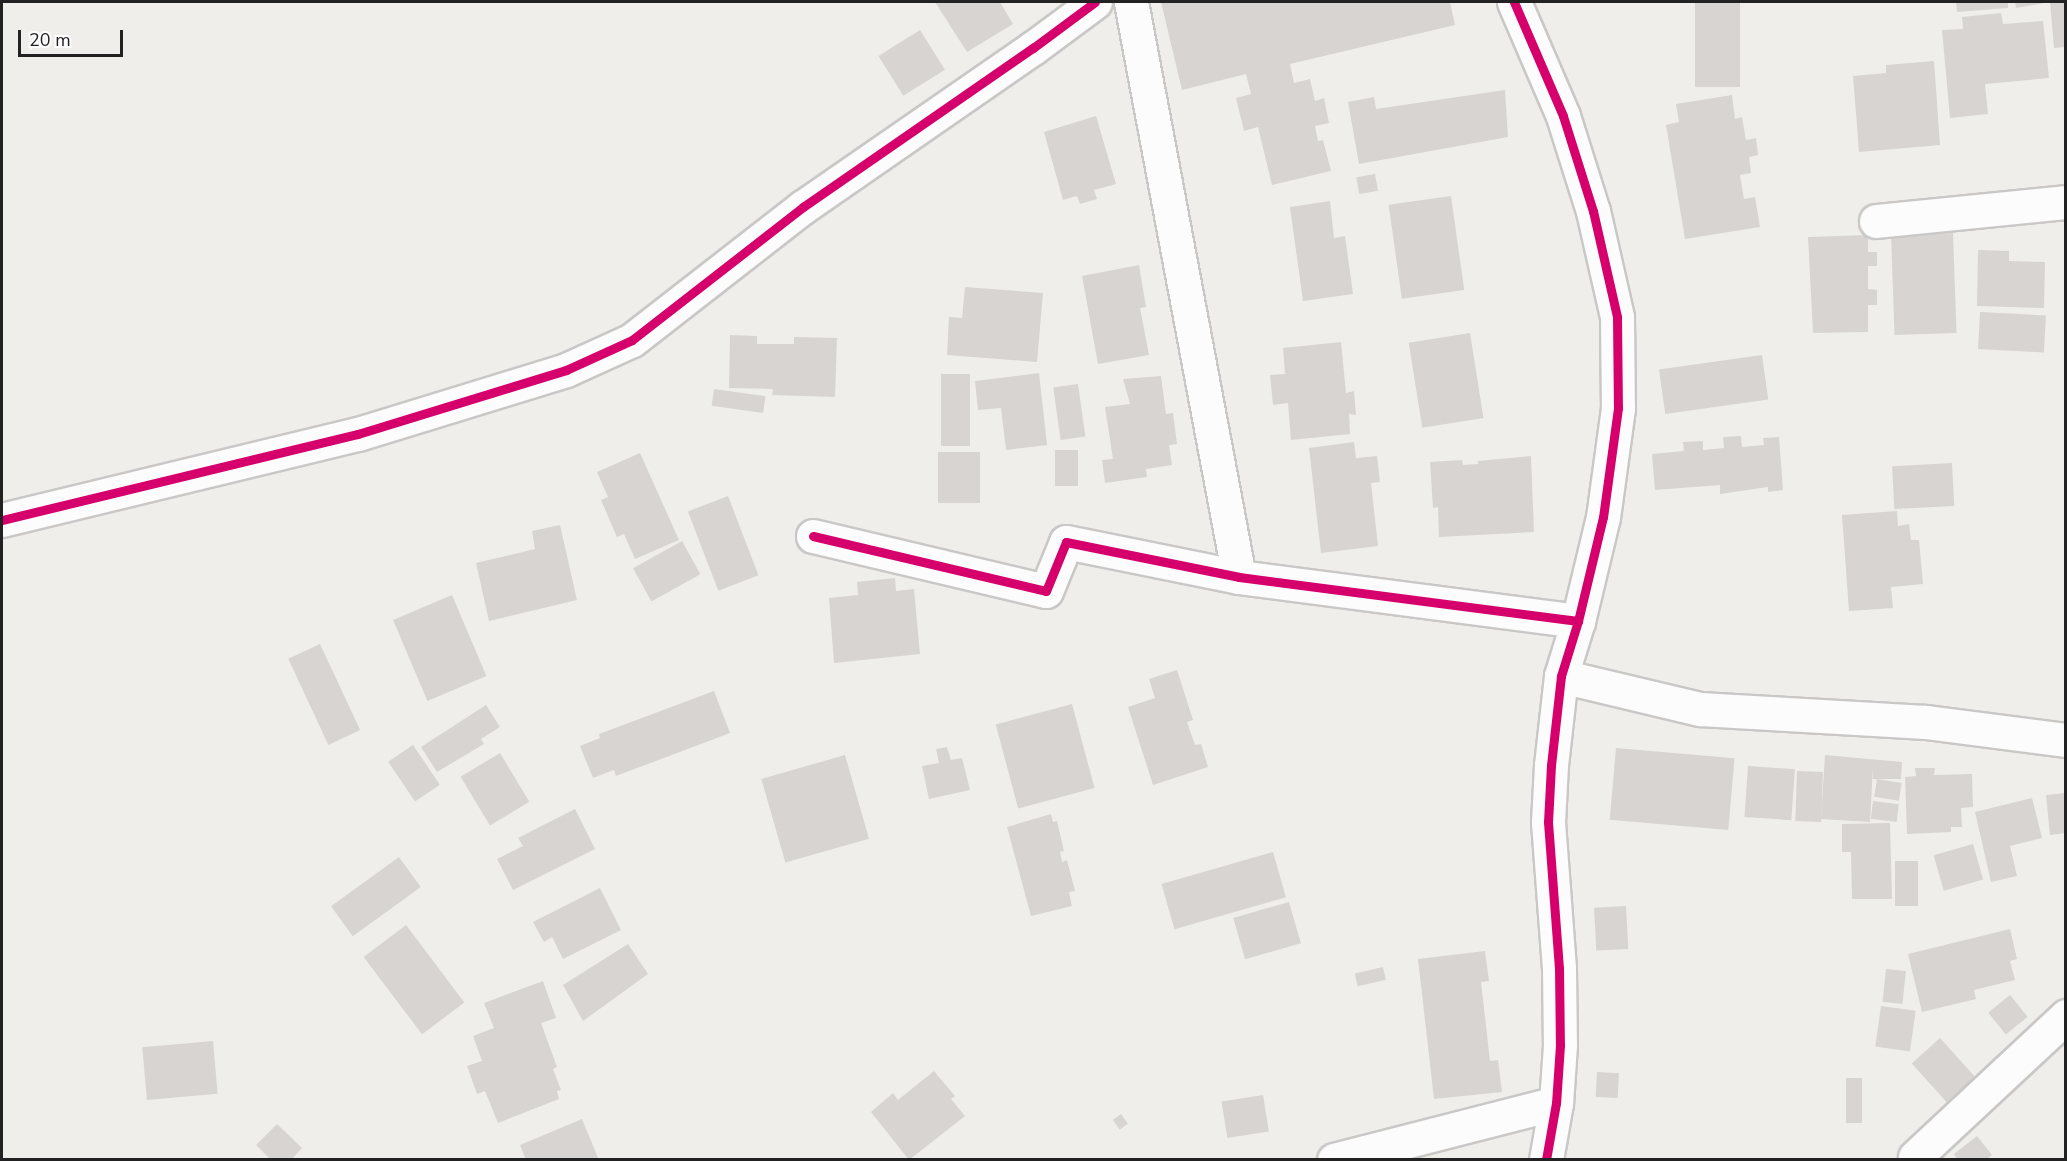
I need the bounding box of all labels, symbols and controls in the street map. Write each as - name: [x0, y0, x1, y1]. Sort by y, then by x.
- scale bar: [21, 18, 126, 56]
- text: 20 m: [29, 28, 71, 52]

